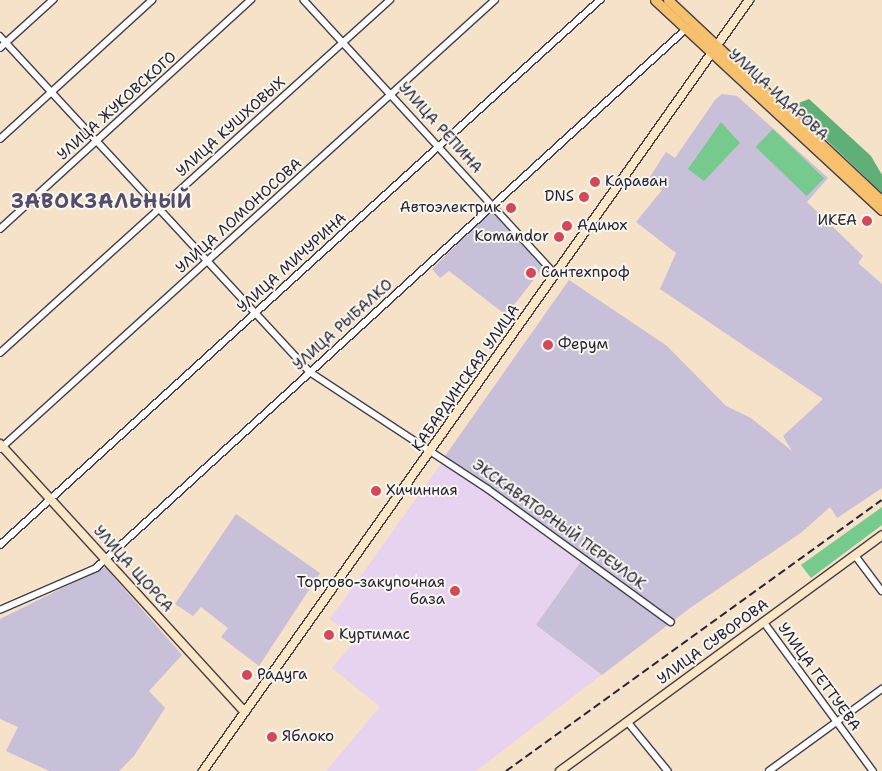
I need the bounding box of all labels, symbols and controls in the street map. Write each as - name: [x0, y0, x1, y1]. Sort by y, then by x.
- street label: УЛИЦА ИДАРОВА: [725, 46, 831, 144]
- street label: УЛИЦА ЖУКОВСКОГО: [54, 48, 180, 164]
- street label: УЛИЦА КУШХОВЫХ: [173, 73, 289, 181]
- street label: УЛИЦА РЕПИНА: [394, 79, 486, 177]
- street label: УЛИЦА ЛОМОНОСОВА: [172, 155, 306, 277]
- place label: Караван: [605, 173, 667, 191]
- marker: Караван: [589, 176, 601, 188]
- place label: DNS: [544, 188, 574, 206]
- district label: ЗАВОКЗАЛЬНЫЙ: [10, 189, 194, 213]
- marker: DNS: [578, 191, 590, 203]
- place label: Автоэлектрик: [400, 199, 501, 217]
- marker: Автоэлектрик: [505, 202, 517, 214]
- street label: УЛИЦА МИЧУРИНА: [234, 209, 350, 317]
- place label: ИКЕА: [817, 212, 857, 230]
- marker: ИКЕА: [861, 215, 873, 227]
- place label: Адиюх: [577, 217, 627, 235]
- marker: Адиюх: [561, 220, 573, 232]
- place label: Komandor: [474, 228, 549, 246]
- marker: Komandor: [553, 231, 565, 243]
- place label: Сантехпроф: [541, 264, 630, 282]
- marker: Сантехпроф: [525, 267, 537, 279]
- street label: УЛИЦА РЫБАЛКО: [290, 276, 396, 374]
- street label: КАБАРДИНСКАЯ УЛИЦА: [408, 301, 524, 455]
- place label: Ферум: [558, 336, 608, 354]
- marker: Ферум: [542, 339, 554, 351]
- street label: ЭКСКАВАТОРНЫЙ ПЕРЕУЛОК: [469, 456, 649, 594]
- place label: Хичинная: [386, 482, 458, 500]
- marker: Хичинная: [370, 485, 382, 497]
- street label: УЛИЦА ЩОРСА: [89, 522, 177, 616]
- place label: Торгово-закупочная база: [297, 573, 445, 608]
- marker: Торгово-закупочная база: [449, 585, 461, 597]
- street label: УЛИЦА СУВОРОВА: [654, 596, 772, 688]
- street label: УЛИЦА ГЕТТУЕВА: [774, 619, 864, 735]
- place label: Куртимас: [339, 626, 410, 644]
- marker: Куртимас: [323, 629, 335, 641]
- place label: Радуга: [257, 666, 307, 684]
- marker: Радуга: [241, 669, 253, 681]
- place label: Яблоко: [282, 728, 334, 746]
- marker: Яблоко: [266, 731, 278, 743]

